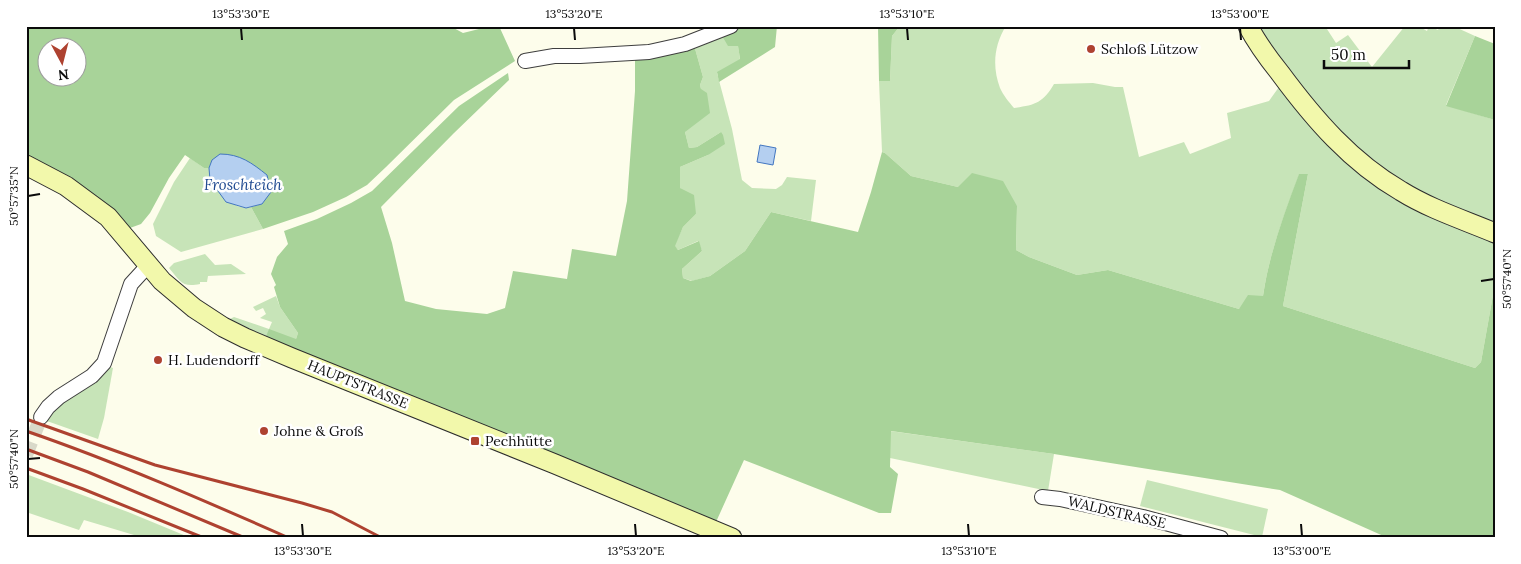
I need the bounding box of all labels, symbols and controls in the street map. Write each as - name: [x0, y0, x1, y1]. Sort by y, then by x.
- text: 13°53'30"E: [212, 6, 270, 21]
- text: 13°53'20"E: [545, 6, 603, 21]
- text: 13°53'10"E: [879, 6, 935, 21]
- text: 13°53'00"E: [1211, 6, 1269, 21]
- north arrow: [38, 38, 88, 88]
- scale bar: [1324, 38, 1408, 70]
- place label: Schloß Lützow: [1101, 40, 1199, 58]
- marker: Schloß Lützow: [1085, 43, 1097, 55]
- text: 50 m: [1331, 45, 1366, 64]
- text: N: [57, 65, 70, 85]
- text: 50°57'35"N: [6, 166, 21, 226]
- water label: Froschteich: [204, 175, 282, 194]
- text: 50°57'40"N: [1499, 249, 1514, 309]
- place label: H. Ludendorff: [168, 351, 260, 369]
- marker: H. Ludendorff: [152, 354, 164, 366]
- street label: HAUPTSTRASSE: [305, 356, 411, 413]
- place label: Johne & Groß: [273, 422, 364, 440]
- marker: Johne & Groß: [258, 425, 270, 437]
- text: 50°57'40"N: [6, 429, 21, 489]
- place label: Pechhütte: [485, 432, 552, 450]
- marker: Pechhütte: [469, 435, 481, 447]
- street label: WALDSTRASSE: [1066, 492, 1168, 532]
- text: 13°53'30"E: [274, 543, 332, 558]
- text: 13°53'20"E: [607, 543, 665, 558]
- text: 13°53'10"E: [941, 543, 997, 558]
- text: 13°53'00"E: [1273, 543, 1331, 558]

